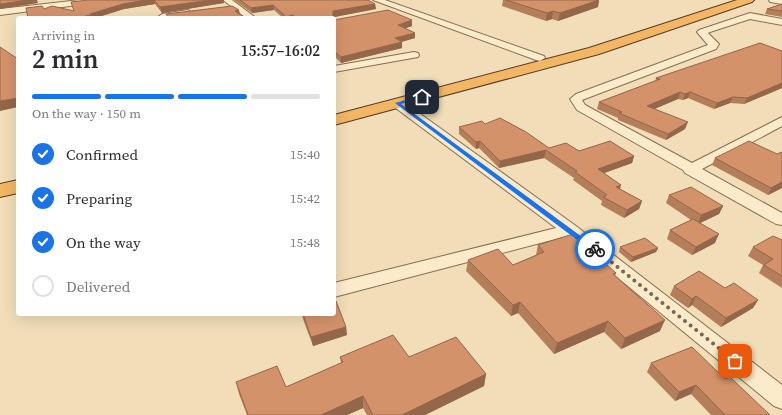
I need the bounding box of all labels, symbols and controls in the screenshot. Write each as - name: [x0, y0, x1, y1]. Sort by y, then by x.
- text: Arriving in: [32, 27, 95, 44]
- text: 15:57–16:02: [241, 40, 320, 61]
- text: 2 min: [32, 41, 99, 77]
- pin: [405, 80, 439, 114]
- icon: home: [411, 86, 433, 108]
- text: On the way · 150 m: [32, 105, 141, 122]
- icon: check: [32, 143, 54, 165]
- text: Confirmed: [66, 144, 138, 165]
- text: 15:40: [290, 146, 320, 163]
- icon: check: [32, 187, 54, 209]
- text: Preparing: [66, 188, 132, 209]
- text: 15:42: [290, 190, 320, 207]
- courier: [575, 229, 615, 269]
- icon: check: [32, 231, 54, 253]
- text: On the way: [66, 232, 141, 253]
- text: 15:48: [290, 234, 320, 251]
- icon: bike: [584, 238, 606, 260]
- text: Delivered: [66, 276, 130, 297]
- pin: [718, 344, 752, 378]
- icon: bag: [724, 350, 746, 372]

